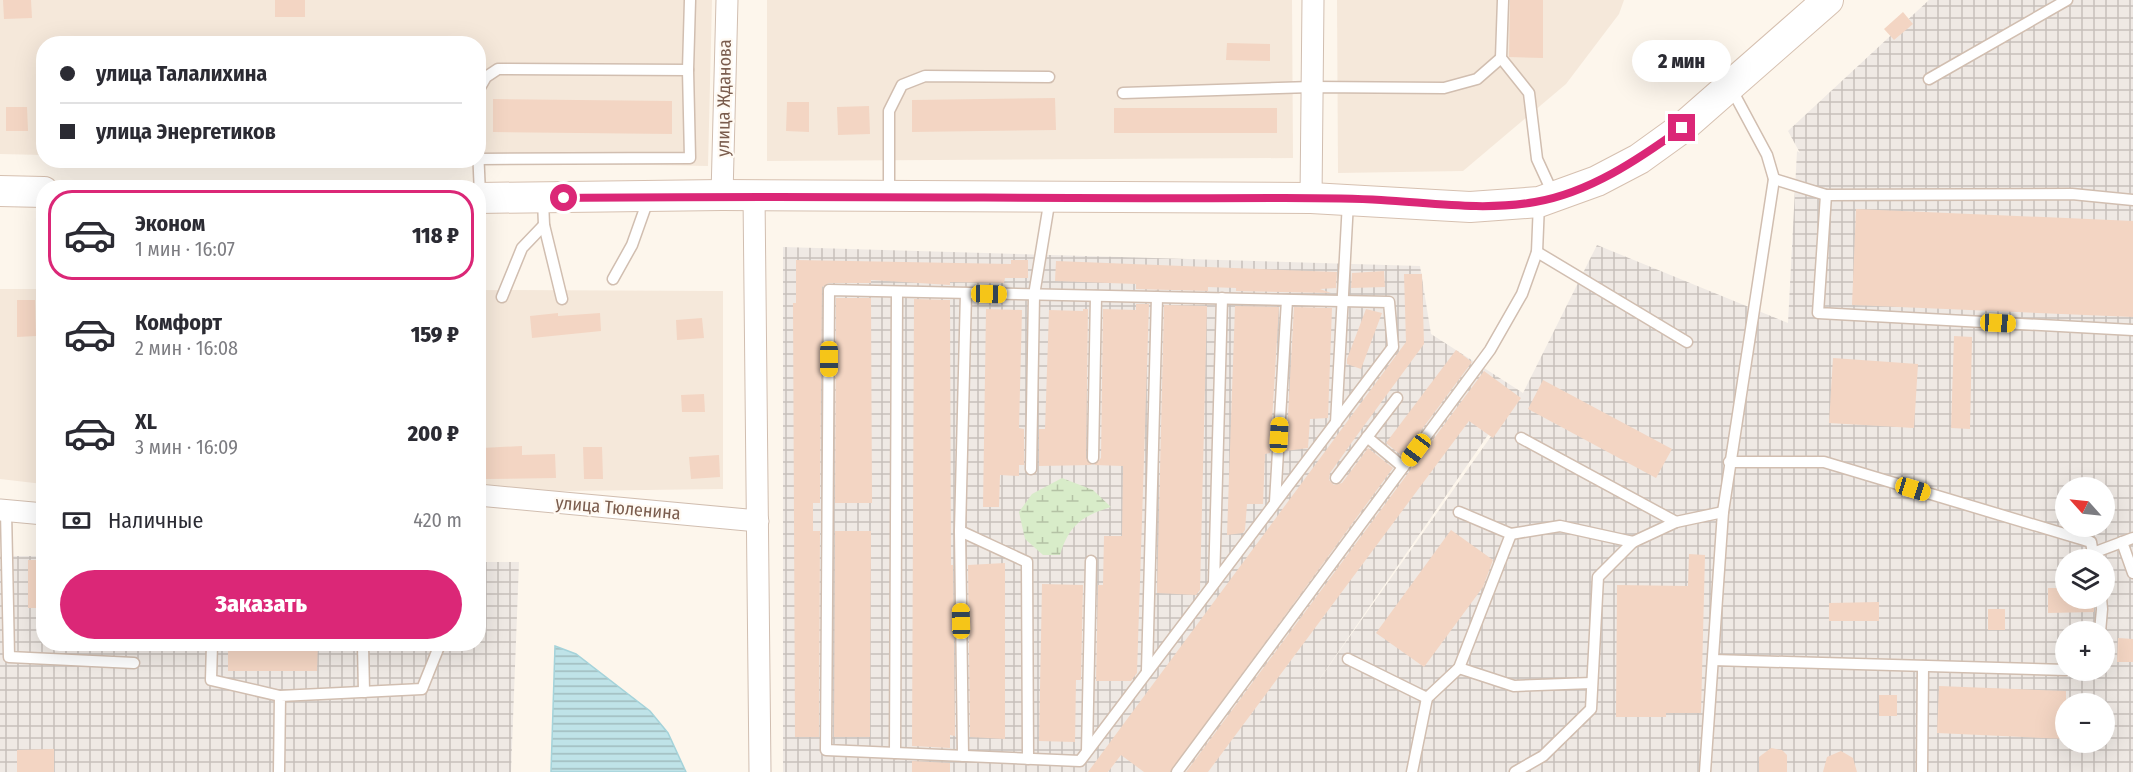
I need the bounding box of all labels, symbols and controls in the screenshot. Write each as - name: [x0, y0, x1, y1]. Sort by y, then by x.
- street label: улица Жданова: [712, 39, 736, 157]
- callout: 2 мин: [1632, 41, 1732, 83]
- text: 2 мин: [1658, 49, 1705, 73]
- text: улица Талалихина: [96, 60, 267, 87]
- route end: [1668, 114, 1695, 141]
- text: улица Энергетиков: [96, 118, 276, 145]
- route start: [550, 184, 577, 211]
- icon: car: [63, 208, 117, 262]
- text: Эконом: [135, 210, 205, 237]
- text: 118 ₽: [412, 222, 459, 249]
- text: 1 мин · 16:07: [135, 237, 235, 261]
- car: [971, 285, 1007, 303]
- icon: car: [63, 307, 117, 361]
- text: Комфорт: [135, 309, 222, 336]
- car: [1980, 313, 2016, 333]
- text: 159 ₽: [411, 321, 459, 348]
- text: 2 мин · 16:08: [135, 336, 238, 360]
- car: [820, 341, 838, 377]
- icon: car: [63, 406, 117, 460]
- text: XL: [135, 408, 157, 435]
- car: [1269, 417, 1289, 453]
- text: 200 ₽: [408, 420, 459, 447]
- car: [1398, 430, 1434, 470]
- text: 3 мин · 16:09: [135, 435, 238, 459]
- car: [1893, 475, 1933, 503]
- north arrow: [2055, 477, 2115, 537]
- map controls: [2055, 477, 2115, 753]
- street label: улица Тюленина: [555, 492, 682, 524]
- icon: cash: [60, 504, 93, 537]
- text: Наличные: [108, 507, 203, 534]
- text: 420 m: [413, 508, 462, 532]
- button: layers: [2055, 549, 2115, 609]
- button: Заказать: [60, 570, 462, 639]
- car: [952, 603, 970, 639]
- button: +: [2055, 621, 2115, 681]
- button: −: [2055, 693, 2115, 753]

